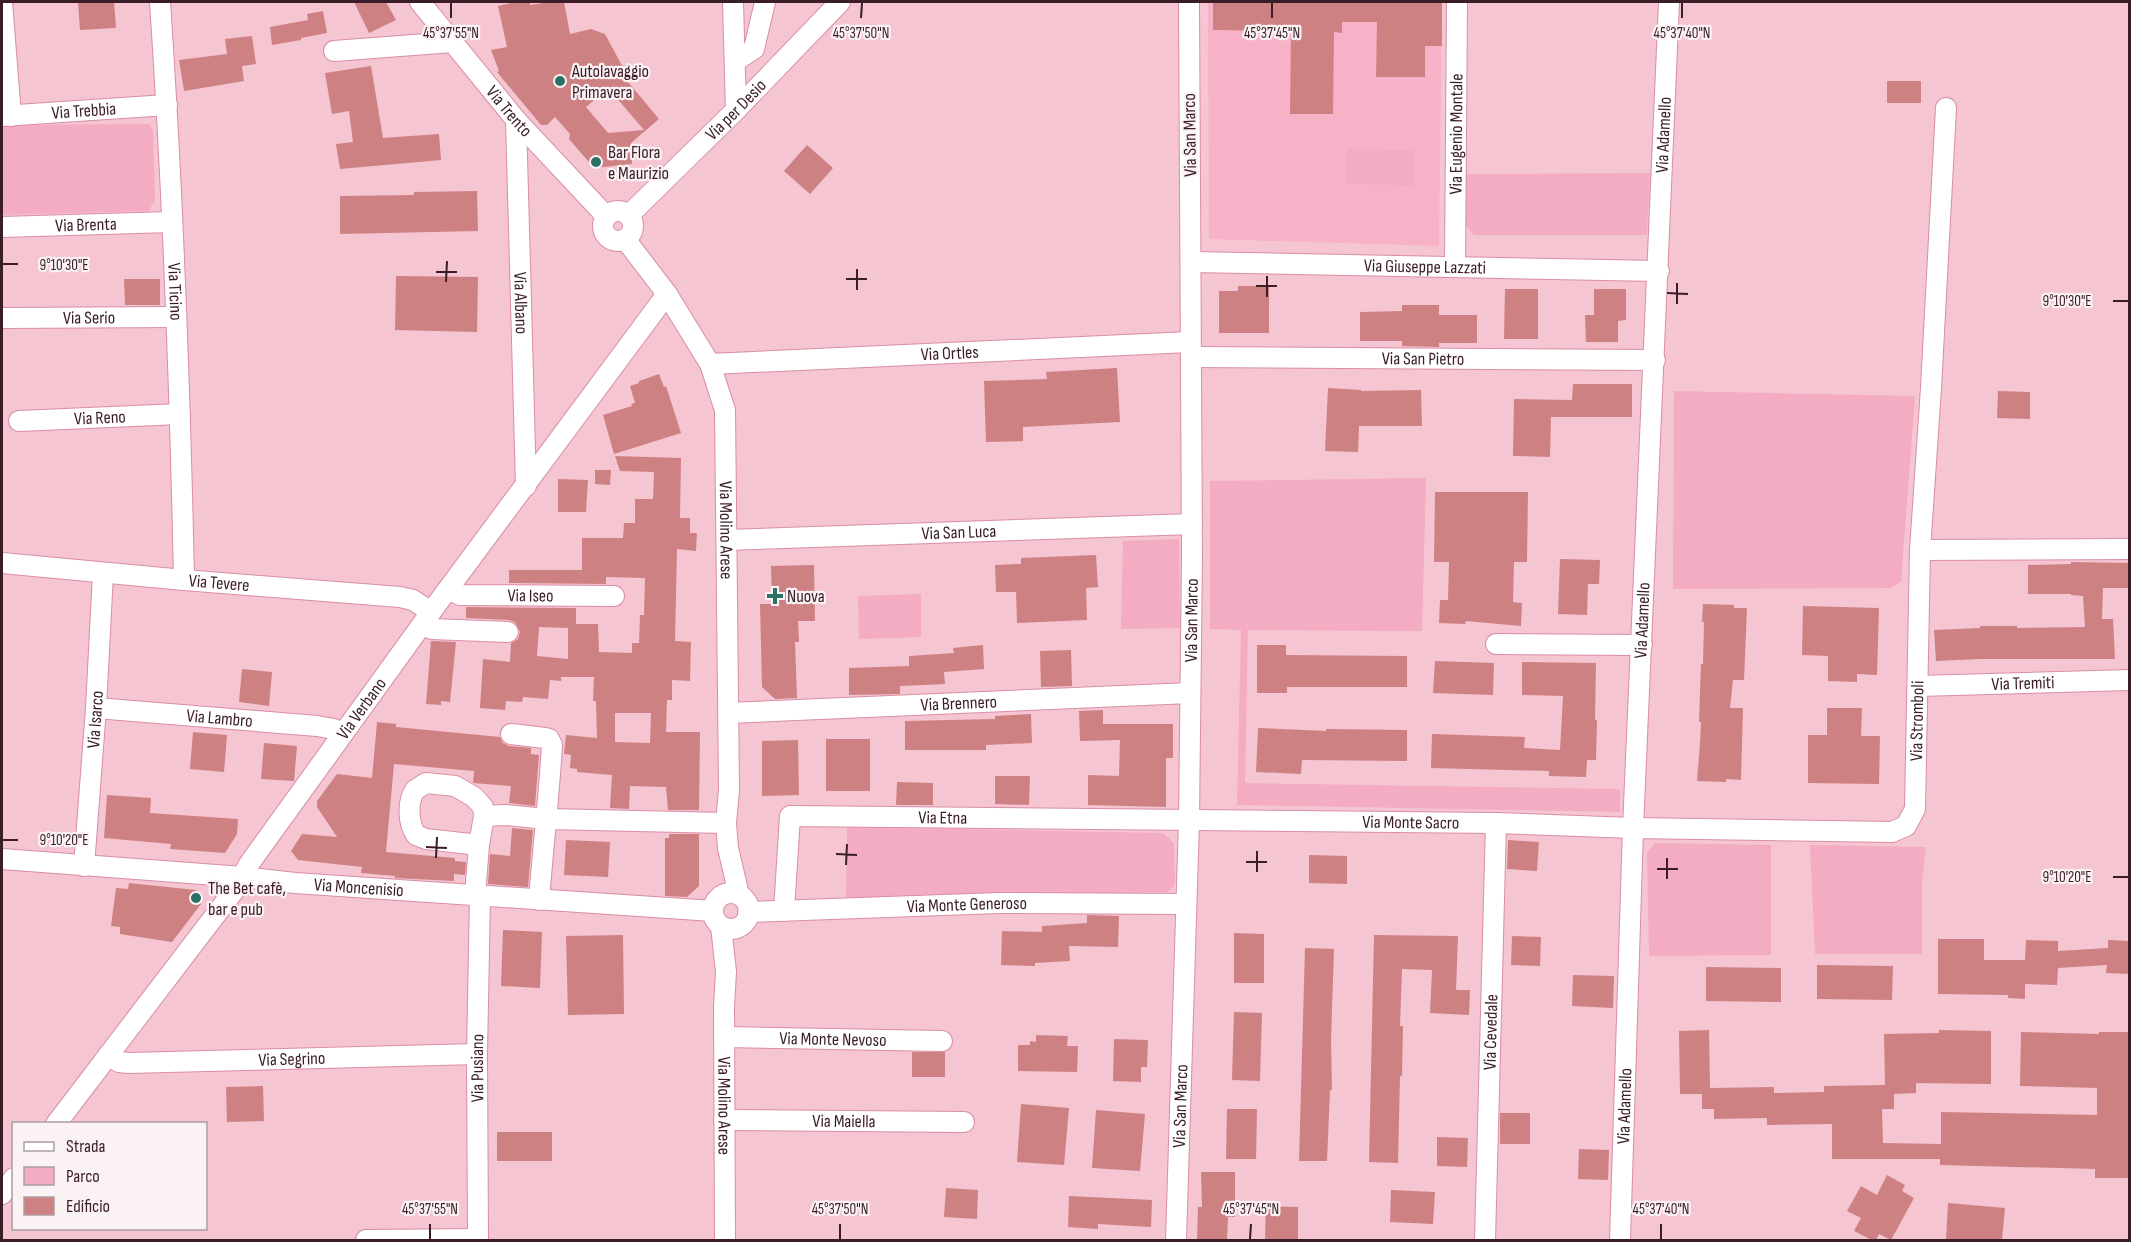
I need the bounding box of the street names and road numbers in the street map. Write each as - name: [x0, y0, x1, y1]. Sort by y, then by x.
- street label: Via Eugenio Montale: [1445, 73, 1467, 195]
- street label: Via per Desio: [701, 75, 770, 145]
- street label: Via Trento: [482, 81, 537, 141]
- street label: Via San Marco: [1179, 93, 1201, 177]
- street label: Via Adamello: [1651, 96, 1675, 173]
- street label: Via Trebbia: [51, 98, 117, 123]
- street label: Via Brenta: [55, 213, 117, 236]
- street label: Via Giuseppe Lazzati: [1364, 255, 1486, 278]
- street label: Via Ticino: [164, 262, 187, 321]
- street label: Via Albano: [510, 272, 532, 334]
- street label: Via Serio: [63, 307, 115, 328]
- street label: Via Ortles: [920, 341, 979, 365]
- street label: Via San Pietro: [1382, 348, 1464, 369]
- street label: Via Reno: [74, 406, 126, 429]
- street label: Via Molino Arese: [715, 481, 737, 580]
- street label: Via San Luca: [921, 520, 997, 544]
- street label: Via Tevere: [188, 570, 250, 596]
- street label: Via San Marco: [1180, 578, 1202, 662]
- street label: Via Adamello: [1630, 582, 1654, 659]
- street label: Via Iseo: [507, 585, 554, 606]
- street label: Via Tremiti: [1991, 672, 2055, 694]
- street label: Via Verbano: [332, 674, 391, 743]
- street label: Via Stromboli: [1905, 680, 1928, 761]
- street label: Via Isarco: [82, 690, 107, 749]
- street label: Via Brennero: [920, 691, 997, 715]
- street label: Via Lambro: [186, 705, 253, 731]
- street label: Via Etna: [918, 807, 967, 828]
- street label: Via Monte Sacro: [1362, 811, 1459, 833]
- street label: Via Moncenisio: [313, 874, 404, 901]
- street label: Via Monte Generoso: [906, 892, 1027, 917]
- street label: Via Cevedale: [1479, 994, 1502, 1070]
- street label: Via Monte Nevoso: [779, 1028, 887, 1050]
- street label: Via Pusiano: [466, 1034, 488, 1102]
- street label: Via Segrino: [258, 1047, 326, 1070]
- street label: Via Molino Arese: [714, 1056, 735, 1155]
- street label: Via San Marco: [1168, 1064, 1192, 1148]
- street label: Via Adamello: [1613, 1068, 1636, 1144]
- street label: Via Maiella: [812, 1110, 876, 1132]

